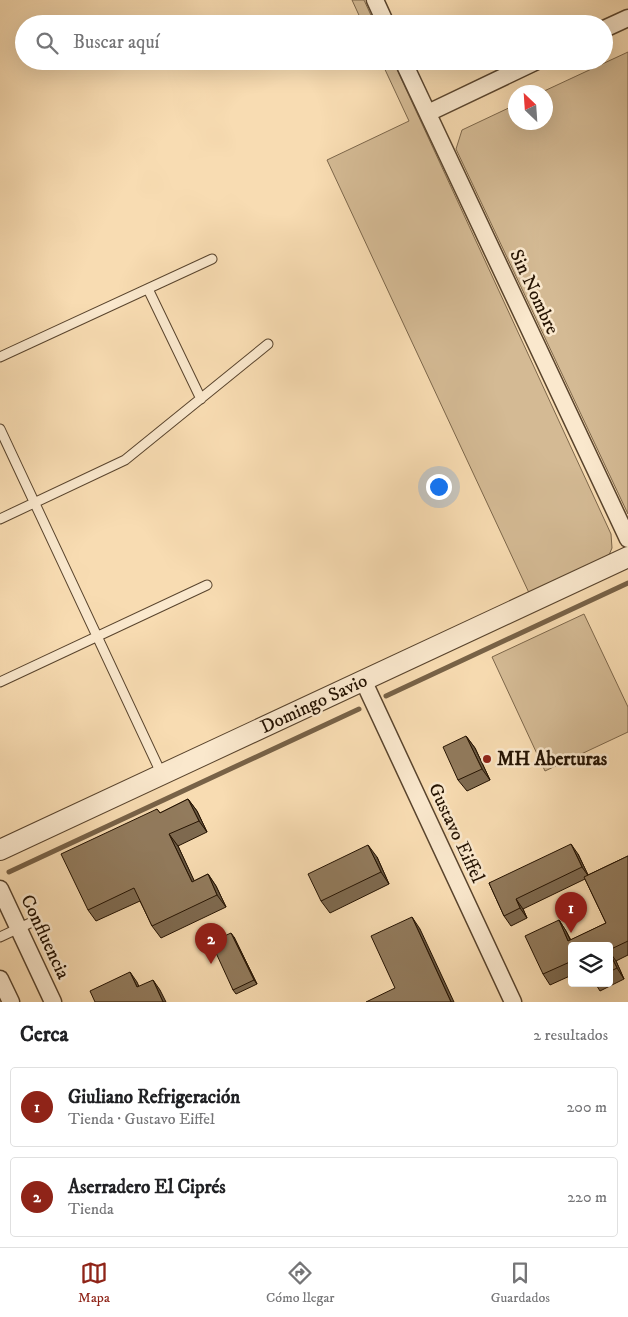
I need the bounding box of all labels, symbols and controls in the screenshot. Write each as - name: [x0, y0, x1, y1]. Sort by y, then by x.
- search box: [15, 15, 613, 70]
- icon: search: [33, 29, 61, 57]
- text: Buscar aquí: [73, 31, 159, 54]
- north arrow: [508, 85, 553, 130]
- street label: Sin Nombre: [504, 246, 564, 338]
- your location: [426, 474, 452, 500]
- street label: Domingo Savio: [257, 669, 371, 739]
- place label: MH Aberturas: [497, 748, 608, 771]
- marker: MH Aberturas: [481, 753, 493, 765]
- street label: Gustavo Eiffel: [423, 780, 489, 887]
- street label: Confluencia: [15, 891, 75, 983]
- pin: 1: [555, 892, 587, 933]
- pin: 2: [195, 923, 227, 964]
- map controls: [568, 942, 613, 987]
- button: layers: [568, 942, 613, 987]
- text: Cerca: [20, 1022, 68, 1048]
- text: 2 resultados: [533, 1025, 608, 1045]
- text: Giuliano Refrigeración: [68, 1086, 240, 1109]
- text: 1: [34, 1097, 40, 1117]
- text: 200 m: [566, 1097, 607, 1117]
- text: Tienda · Gustavo Eiffel: [68, 1109, 215, 1129]
- text: Aserradero El Ciprés: [68, 1176, 226, 1199]
- text: 2: [33, 1187, 41, 1207]
- text: 220 m: [567, 1187, 607, 1207]
- text: Tienda: [68, 1199, 114, 1219]
- tab: Mapa: [78, 1259, 110, 1307]
- tab: Cómo llegar: [266, 1259, 335, 1307]
- tab: Guardados: [491, 1259, 550, 1307]

